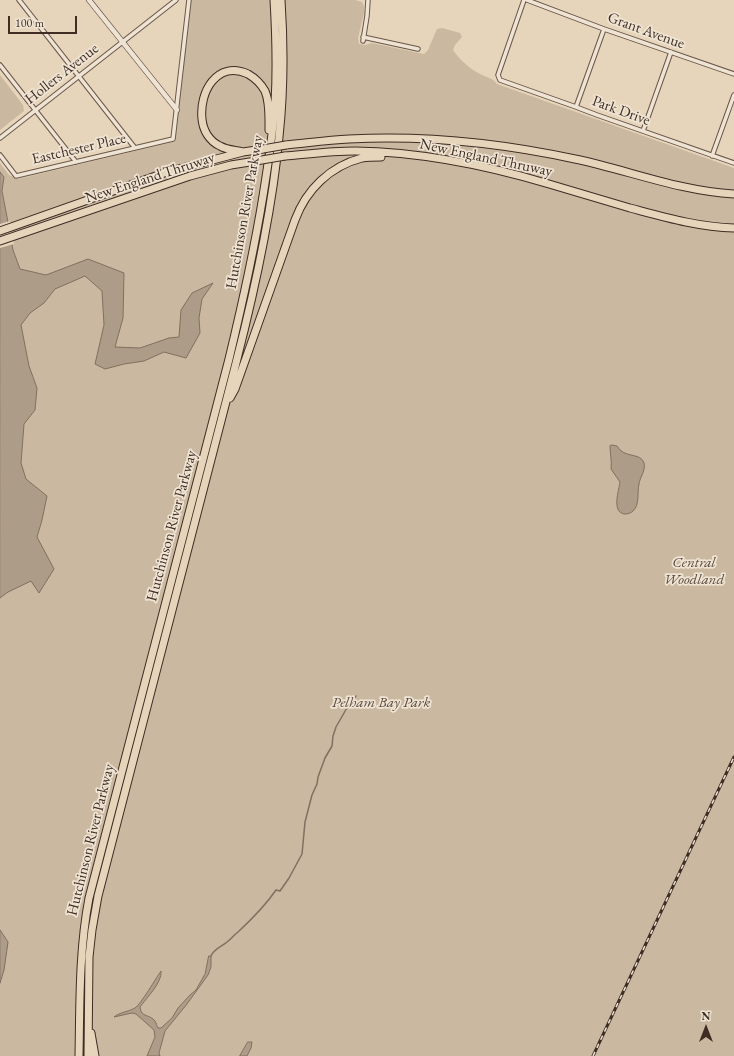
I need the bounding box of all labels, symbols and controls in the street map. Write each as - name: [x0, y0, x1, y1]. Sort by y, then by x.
- scale bar: [10, 8, 79, 34]
- street label: Grant Avenue: [605, 9, 687, 53]
- text: 100 m: [15, 15, 44, 31]
- street label: Hollers Avenue: [22, 40, 102, 108]
- street label: Park Drive: [589, 92, 653, 130]
- street label: Eastchester Place: [30, 129, 128, 169]
- street label: Hutchinson River Parkway: [223, 134, 267, 290]
- street label: New England Thruway: [418, 135, 554, 181]
- street label: New England Thruway: [83, 149, 217, 207]
- street label: Hutchinson River Parkway: [143, 448, 201, 604]
- park label: Central Woodland: [664, 554, 724, 589]
- park label: Pelham Bay Park: [332, 694, 430, 712]
- street label: Hutchinson River Parkway: [63, 762, 119, 918]
- north arrow: [686, 1008, 726, 1048]
- text: N: [702, 1009, 710, 1023]

